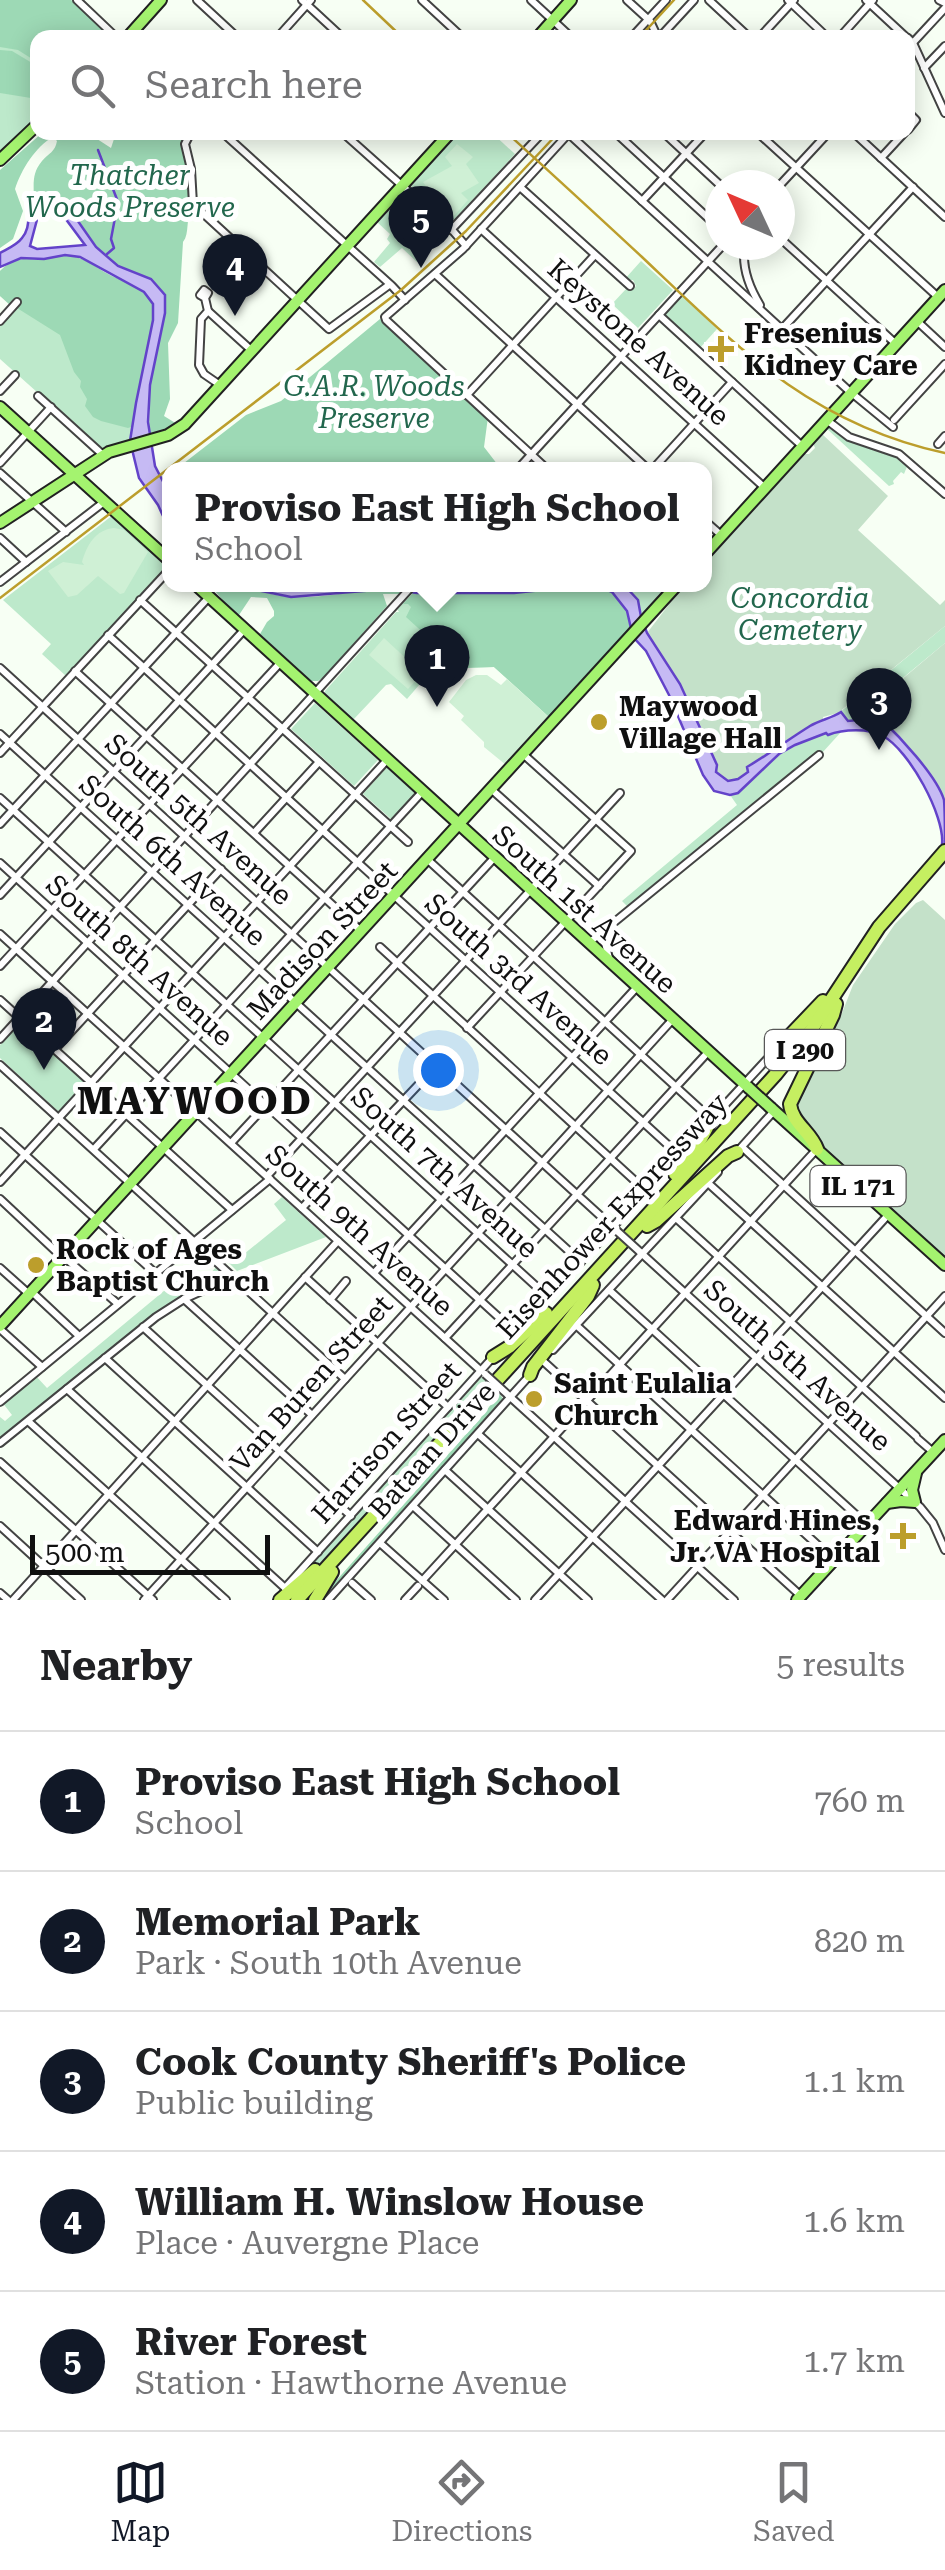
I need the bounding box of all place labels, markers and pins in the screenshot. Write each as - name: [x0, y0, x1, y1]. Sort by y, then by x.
- pin: 5: [388, 186, 454, 268]
- pin: 4: [202, 234, 268, 316]
- place label: Fresenius Kidney Care: [744, 317, 918, 382]
- marker: Fresenius Kidney Care: [708, 336, 734, 362]
- pin: 1: [404, 624, 470, 707]
- pin: 3: [846, 668, 912, 750]
- place label: Maywood Village Hall: [619, 690, 782, 755]
- marker: Maywood Village Hall: [588, 711, 610, 733]
- pin: 2: [12, 988, 76, 1070]
- place label: Rock of Ages Baptist Church: [56, 1233, 269, 1298]
- marker: Rock of Ages Baptist Church: [25, 1254, 47, 1276]
- place label: Saint Eulalia Church: [554, 1367, 733, 1432]
- marker: Saint Eulalia Church: [523, 1388, 545, 1410]
- place label: Edward Hines, Jr. VA Hospital: [670, 1504, 880, 1569]
- marker: Edward Hines, Jr. VA Hospital: [890, 1523, 916, 1549]

